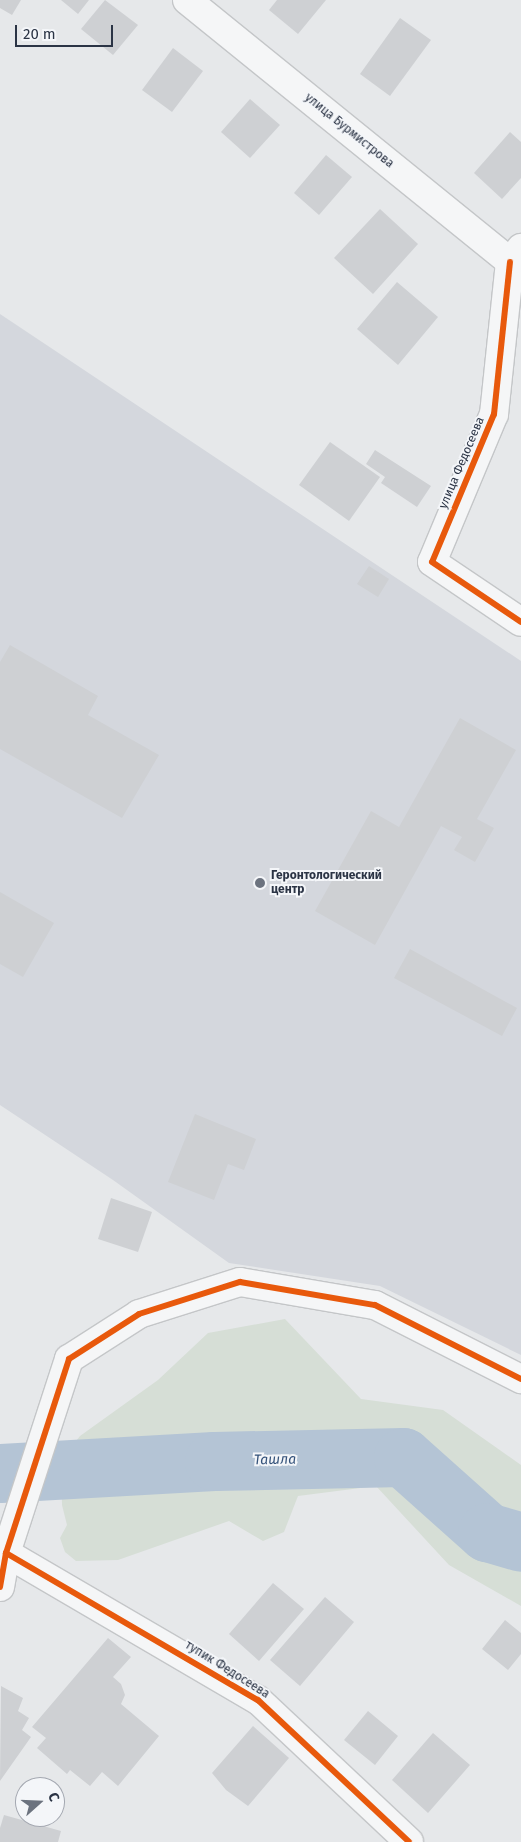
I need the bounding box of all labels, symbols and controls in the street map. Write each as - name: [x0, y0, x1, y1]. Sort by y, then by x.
- scale bar: [18, 15, 115, 47]
- text: 20 m: [23, 25, 56, 43]
- street label: улица Бурмистрова: [302, 91, 396, 171]
- street label: улица Федосеева: [436, 415, 488, 511]
- place label: Геронтологический центр: [271, 869, 382, 897]
- marker: Геронтологический центр: [253, 876, 267, 890]
- water label: Ташла: [254, 1451, 296, 1469]
- street label: тупик Федосеева: [182, 1638, 272, 1702]
- north arrow: [15, 1777, 65, 1827]
- text: С: [44, 1790, 63, 1804]

